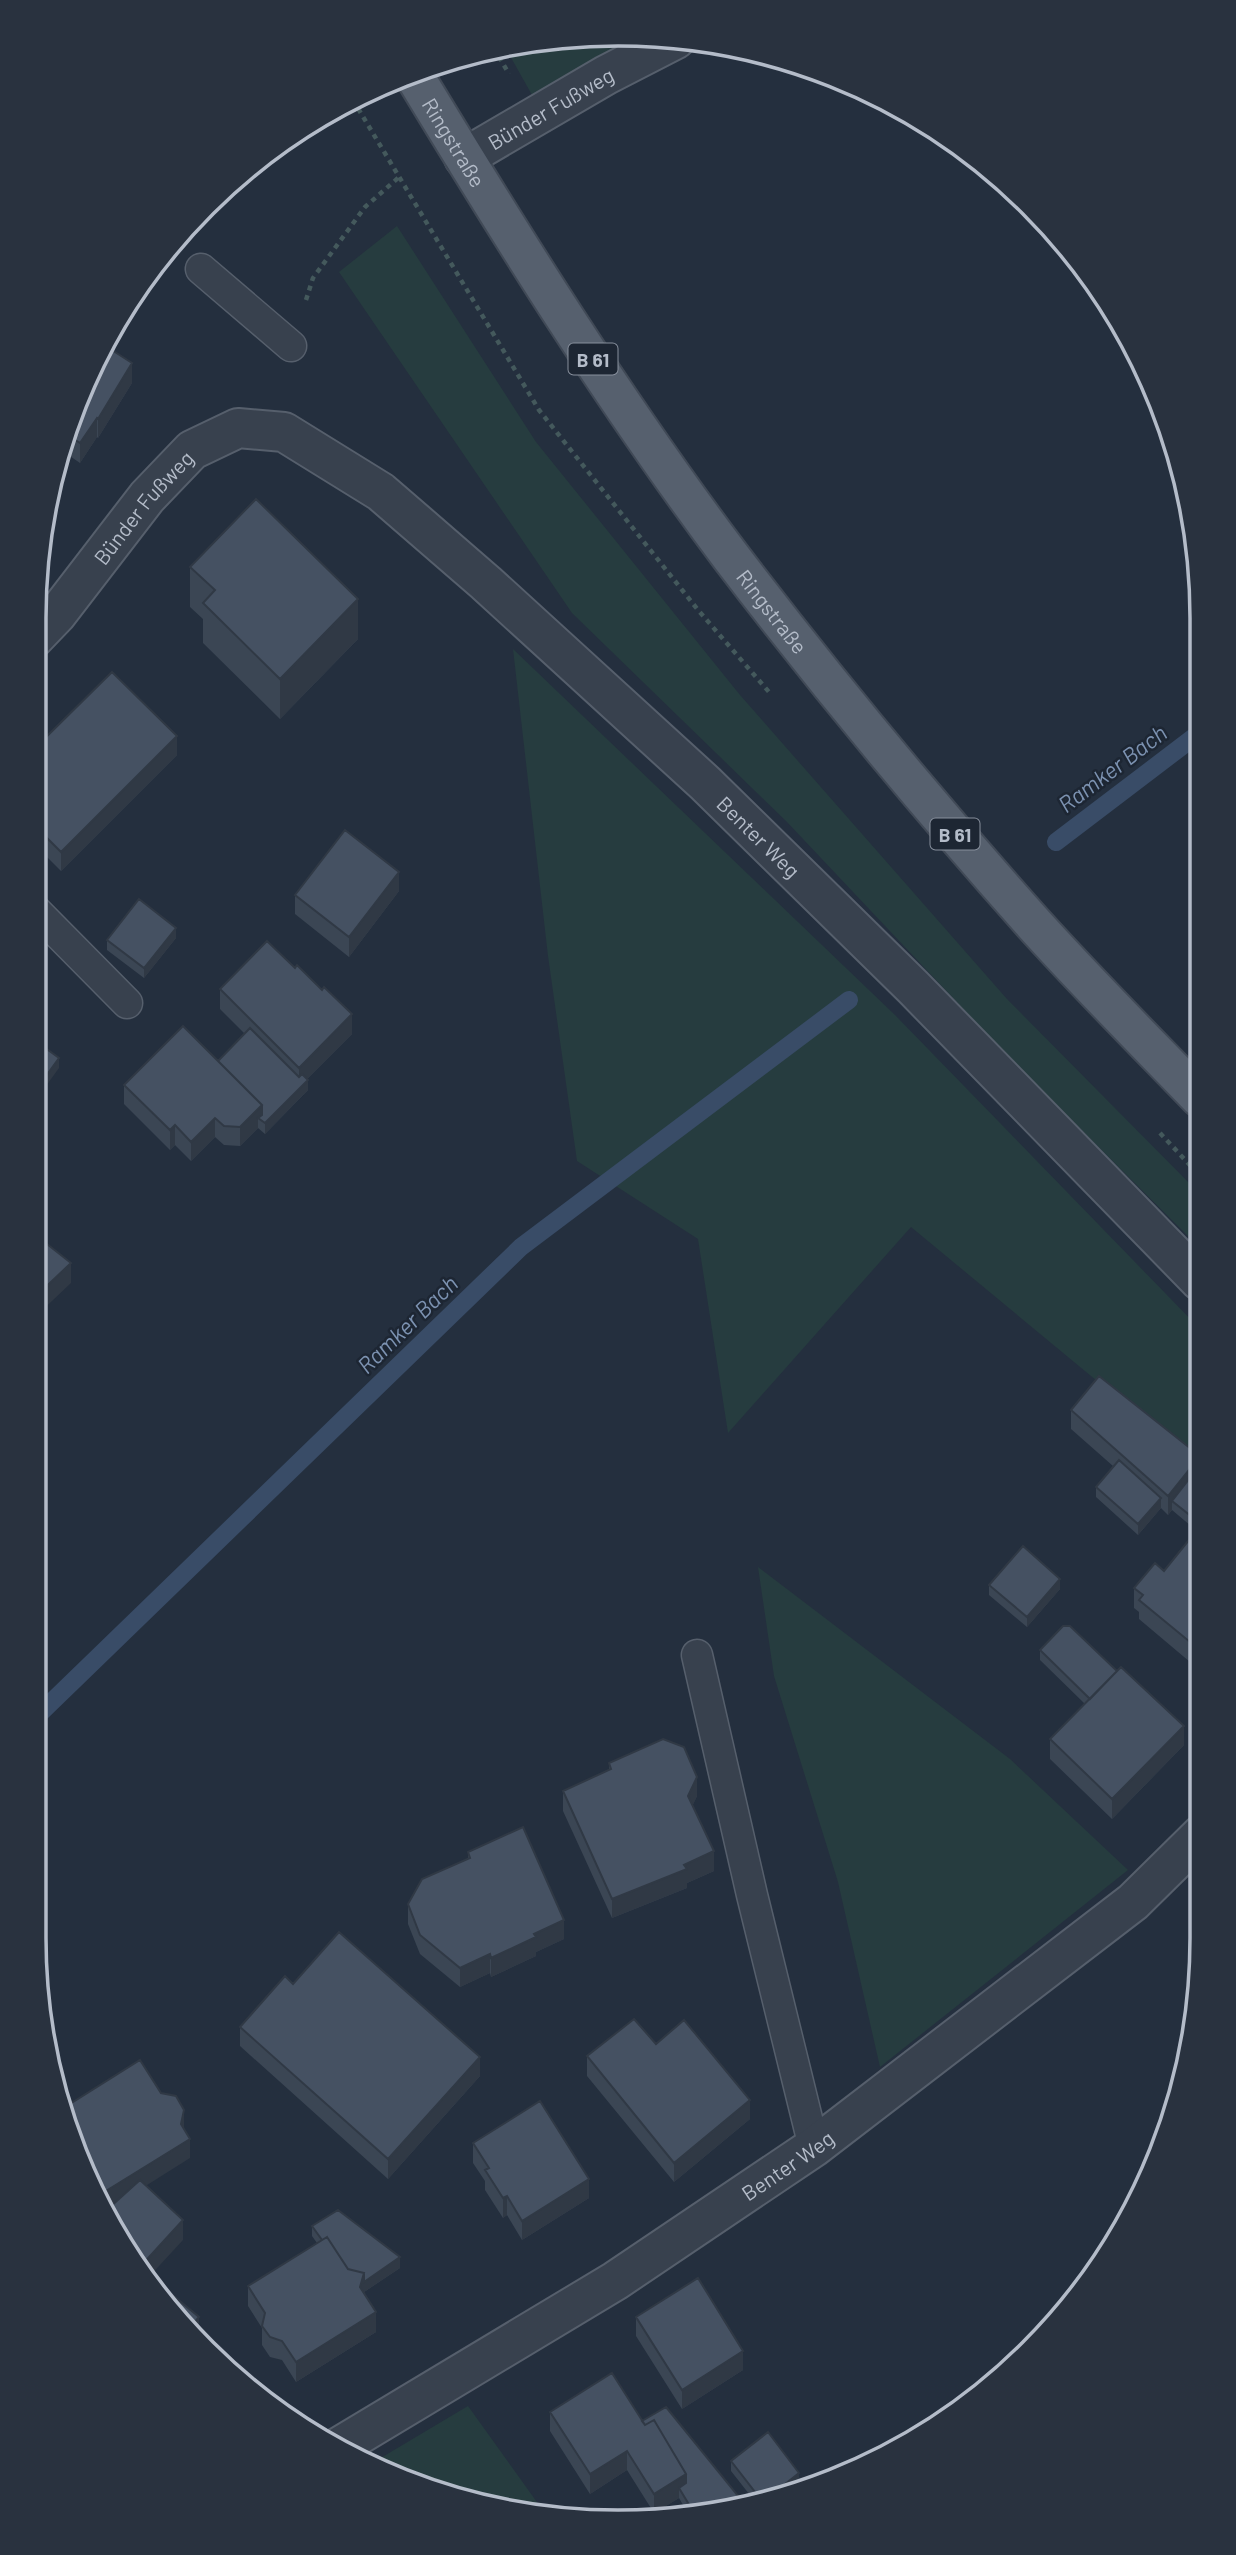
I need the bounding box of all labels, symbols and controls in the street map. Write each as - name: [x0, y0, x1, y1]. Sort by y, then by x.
- street label: Bünder Fußweg: [483, 61, 617, 154]
- street label: Ringstraße: [418, 93, 491, 191]
- road number: B 61: [568, 344, 618, 374]
- street label: Bünder Fußweg: [88, 445, 198, 569]
- street label: Ringstraße: [732, 564, 813, 658]
- water label: Ramker Bach: [1052, 718, 1172, 818]
- street label: Benter Weg: [713, 790, 806, 882]
- road number: B 61: [930, 818, 979, 849]
- water label: Ramker Bach: [351, 1269, 463, 1379]
- street label: Benter Weg: [736, 2124, 838, 2205]

